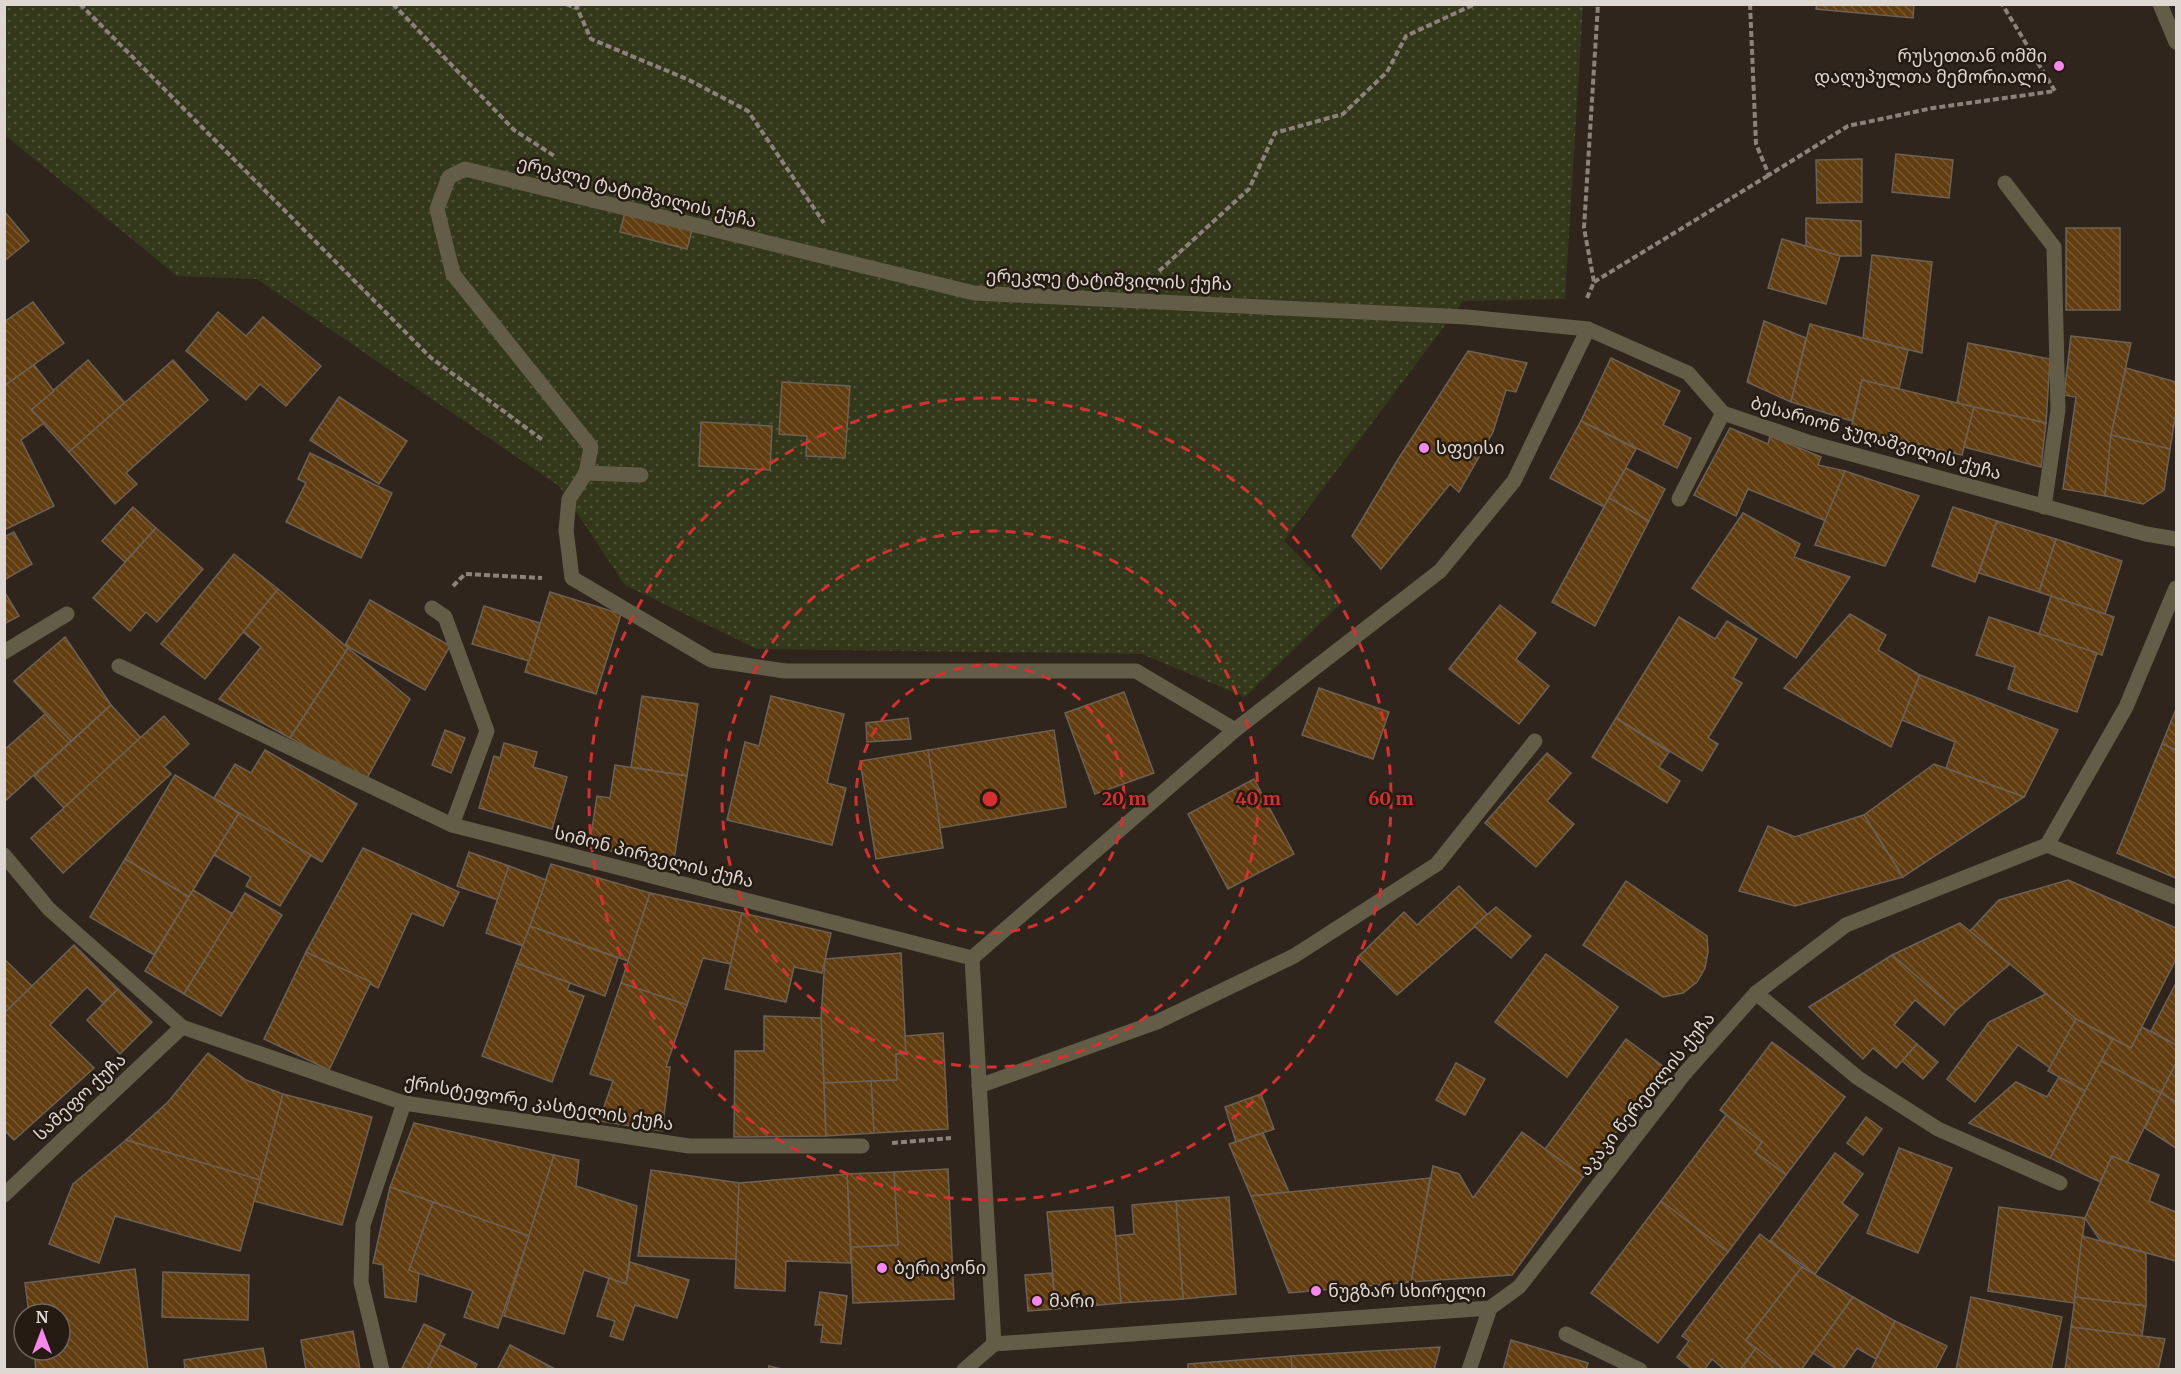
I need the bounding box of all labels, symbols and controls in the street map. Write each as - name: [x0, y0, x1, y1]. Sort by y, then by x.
- place label: რუსეთთან ომში დაღუპულთა მემორიალი: [1814, 44, 2047, 88]
- marker: რუსეთთან ომში დაღუპულთა მემორიალი: [2052, 59, 2066, 73]
- street label: ერეკლე ტატიშვილის ქუჩა: [515, 151, 759, 232]
- street label: ერეკლე ტატიშვილის ქუჩა: [986, 264, 1232, 295]
- street label: ბესარიონ ჯუღაშვილის ქუჩა: [1748, 391, 2004, 484]
- place label: სფეისი: [1436, 436, 1505, 459]
- marker: სფეისი: [1417, 441, 1431, 455]
- text: 20 m: [1102, 787, 1146, 810]
- text: 40 m: [1235, 787, 1281, 810]
- text: 60 m: [1368, 787, 1414, 810]
- centre of rings: [980, 789, 1000, 809]
- street label: სიმონ პირველის ქუჩა: [552, 821, 756, 892]
- street label: აკაკი წერეთლის ქუჩა: [1574, 1007, 1720, 1180]
- street label: სამეფო ქუჩა: [29, 1048, 131, 1145]
- street label: ქრისტეფორე კასტელის ქუჩა: [403, 1070, 675, 1135]
- place label: ბერიკონი: [894, 1256, 986, 1279]
- marker: ბერიკონი: [875, 1261, 889, 1275]
- place label: ნუგზარ სხირელი: [1328, 1279, 1486, 1302]
- marker: ნუგზარ სხირელი: [1309, 1284, 1323, 1298]
- place label: მარი: [1049, 1289, 1095, 1312]
- marker: მარი: [1030, 1294, 1044, 1308]
- north arrow: [12, 1302, 72, 1362]
- text: N: [36, 1307, 49, 1327]

